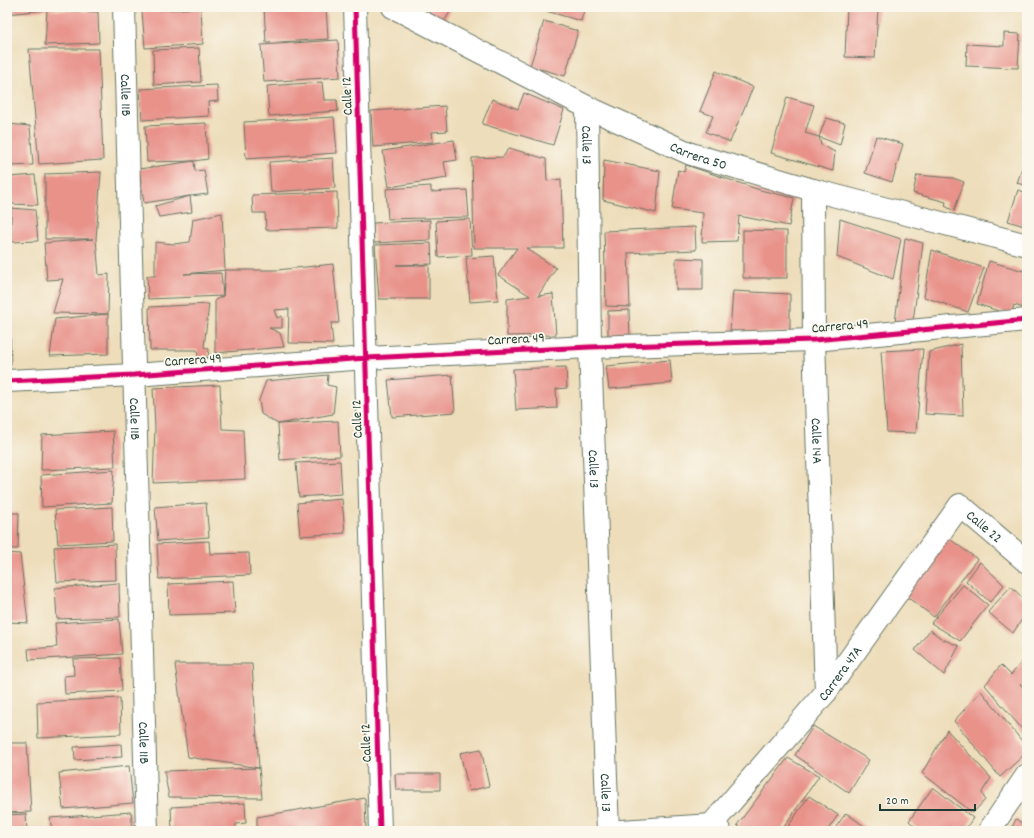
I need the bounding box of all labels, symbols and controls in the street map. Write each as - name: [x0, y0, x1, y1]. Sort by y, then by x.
- street label: Calle 11B: [114, 74, 135, 117]
- street label: Calle 12: [337, 76, 359, 116]
- street label: Calle 13: [575, 125, 596, 165]
- street label: Carrera 50: [666, 138, 729, 176]
- street label: Carrera 49: [811, 315, 870, 339]
- street label: Carrera 49: [487, 329, 545, 351]
- street label: Carrera 49: [164, 349, 222, 373]
- street label: Calle 11B: [123, 397, 144, 441]
- street label: Calle 12: [347, 399, 369, 439]
- street label: Calle 14A: [805, 418, 826, 465]
- street label: Calle 13: [582, 449, 603, 489]
- street label: Calle 22: [961, 506, 1006, 549]
- street label: Carrera 47A: [814, 642, 868, 706]
- street label: Calle 11B: [132, 721, 153, 765]
- street label: Calle 12: [356, 723, 378, 763]
- street label: Calle 13: [594, 773, 615, 813]
- scale bar: [880, 786, 975, 812]
- text: 20 m: [886, 793, 909, 810]

